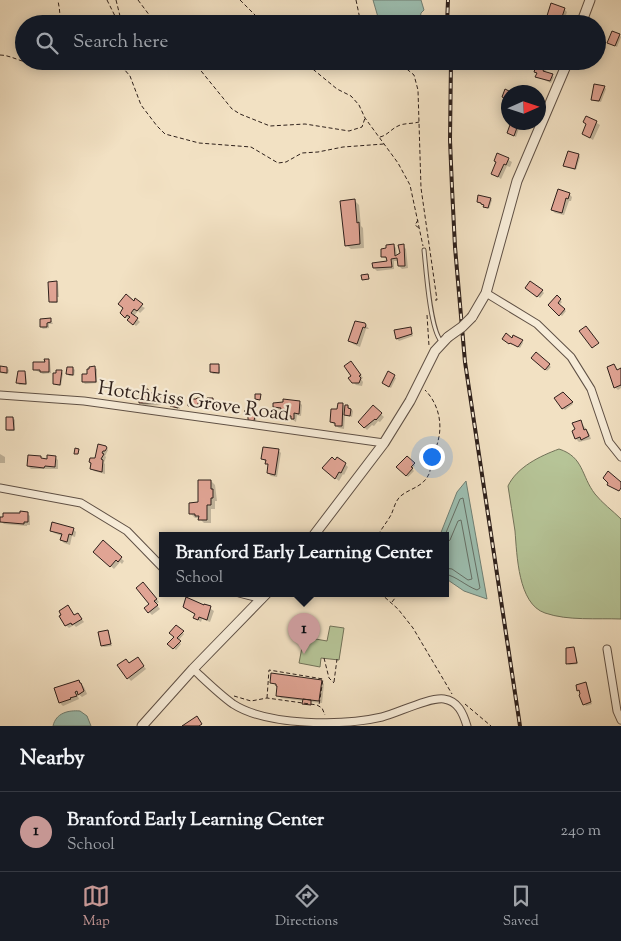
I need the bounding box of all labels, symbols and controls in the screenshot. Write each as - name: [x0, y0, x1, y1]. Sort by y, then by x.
- search box: [15, 15, 606, 70]
- icon: search: [33, 29, 61, 57]
- text: Search here: [73, 29, 168, 56]
- north arrow: [501, 85, 546, 130]
- street label: Hotchkiss Grove Road: [96, 375, 291, 430]
- your location: [419, 444, 445, 470]
- popup: [159, 532, 449, 597]
- text: Branford Early Learning Center: [175, 540, 433, 567]
- text: School: [175, 567, 223, 590]
- pin: 1: [288, 613, 320, 654]
- text: Nearby: [20, 744, 85, 774]
- text: Branford Early Learning Center: [67, 807, 324, 834]
- text: 1: [33, 820, 39, 843]
- text: 240 m: [560, 820, 601, 843]
- text: School: [67, 834, 115, 857]
- tab: Map: [82, 882, 110, 932]
- tab: Directions: [275, 882, 338, 932]
- tab: Saved: [503, 882, 539, 932]

